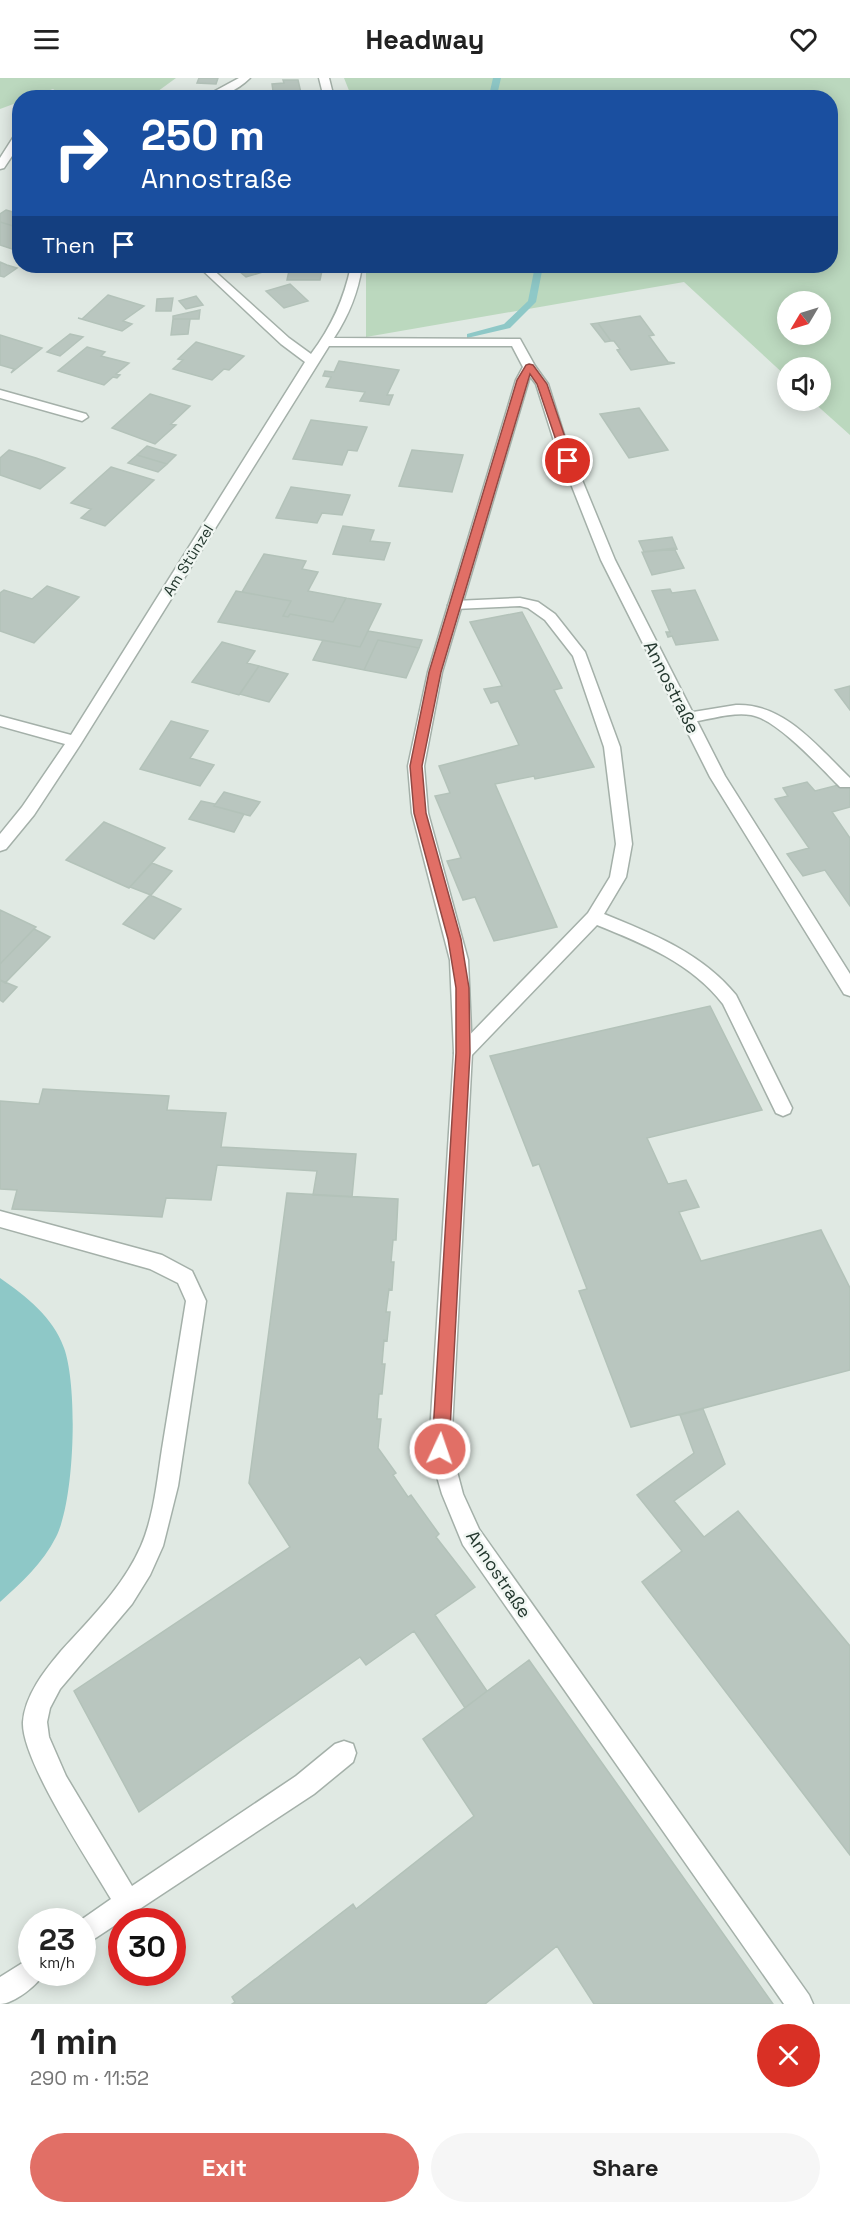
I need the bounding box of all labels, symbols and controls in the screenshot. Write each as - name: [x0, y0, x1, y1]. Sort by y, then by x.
- text: Headway: [366, 22, 484, 57]
- icon: menu: [30, 23, 63, 56]
- icon: heart: [787, 23, 820, 56]
- text: 250 m: [141, 109, 265, 162]
- icon: right: [42, 114, 120, 192]
- text: Annostraße: [141, 161, 292, 196]
- icon: arrive: [107, 228, 140, 261]
- text: Then: [42, 231, 95, 259]
- north arrow: [777, 291, 831, 345]
- map controls: [777, 291, 831, 411]
- button: sound: [777, 357, 831, 411]
- pin: [542, 435, 593, 486]
- icon: arrive: [551, 444, 584, 477]
- street label: Am Stünzel: [159, 521, 217, 599]
- street label: Annostraße: [639, 637, 705, 737]
- position arrow: [408, 1417, 472, 1481]
- street label: Annostraße: [461, 1526, 537, 1622]
- speed limit sign: 30: [108, 1908, 186, 1986]
- text: 23: [39, 1920, 75, 1959]
- text: km/h: [39, 1953, 75, 1972]
- text: 1 min: [30, 2019, 118, 2065]
- button: close: [757, 2024, 820, 2087]
- text: 290 m · 11:52: [30, 2065, 149, 2091]
- button: Exit: [30, 2133, 419, 2202]
- button: Share: [431, 2133, 820, 2202]

